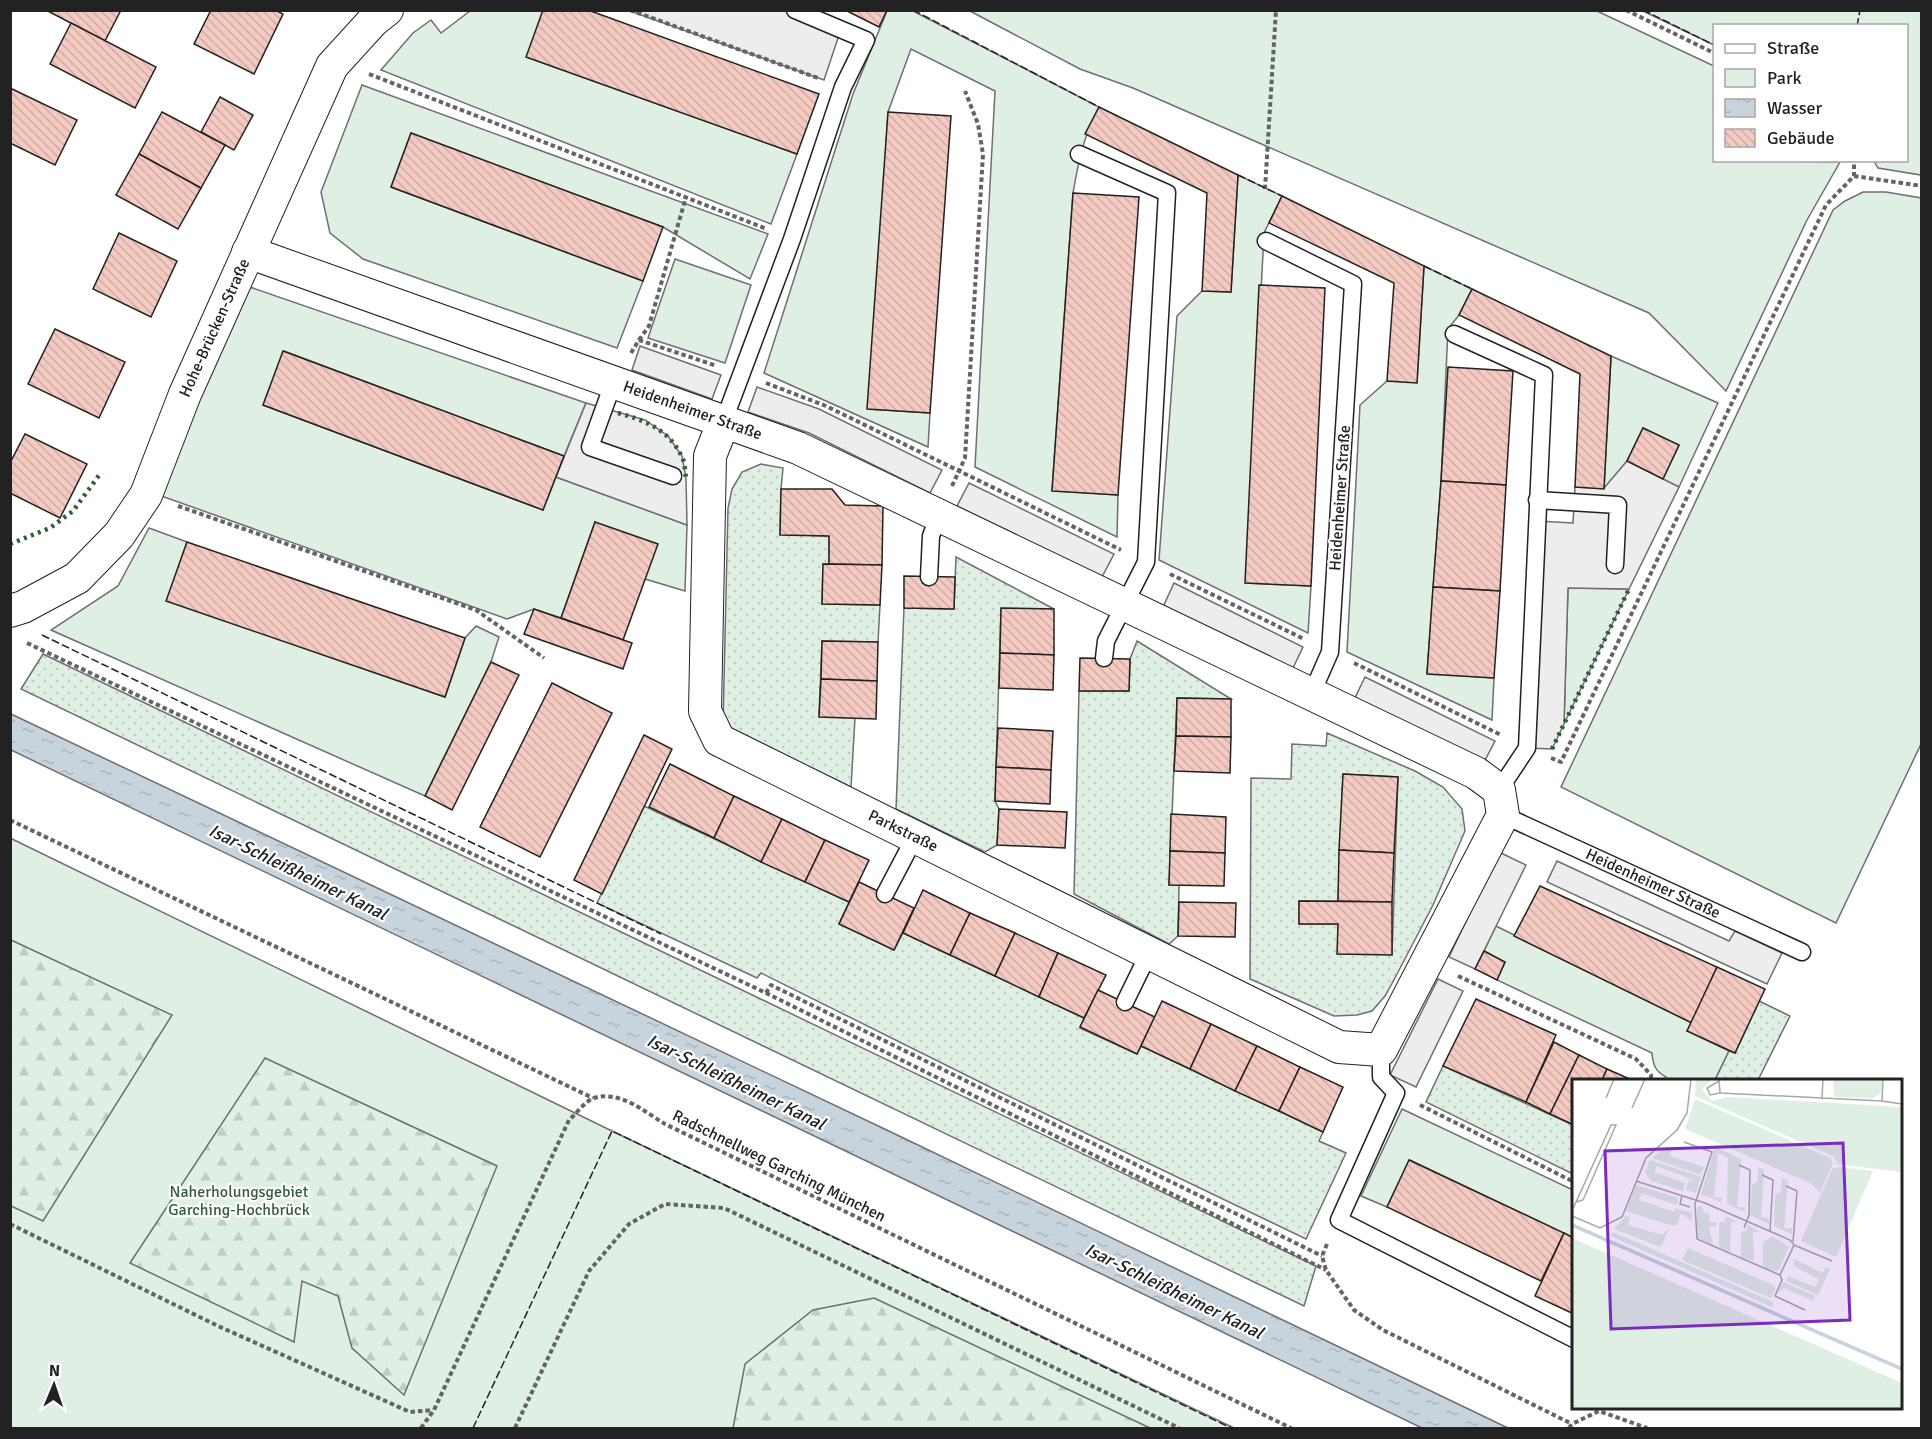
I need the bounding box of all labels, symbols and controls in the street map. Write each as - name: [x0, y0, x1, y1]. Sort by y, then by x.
- legend: [1713, 24, 1908, 162]
- text: Straße: [1767, 37, 1819, 59]
- text: Park: [1767, 67, 1802, 89]
- text: Wasser: [1767, 97, 1823, 119]
- text: Gebäude: [1767, 127, 1835, 149]
- street label: Hohe-Brücken-Straße: [175, 256, 254, 400]
- street label: Heidenheimer Straße: [620, 376, 765, 444]
- street label: Heidenheimer Straße: [1325, 424, 1355, 572]
- street label: Parkstraße: [865, 806, 941, 856]
- water label: Isar-Schleißheimer Kanal: [205, 819, 392, 925]
- street label: Heidenheimer Straße: [1582, 844, 1724, 923]
- water label: Isar-Schleißheimer Kanal: [643, 1029, 830, 1135]
- inset map: [1572, 1079, 1902, 1409]
- street label: Radschnellweg Garching München: [669, 1105, 889, 1227]
- park label: Naherholungsgebiet Garching-Hochbrück: [168, 1182, 310, 1220]
- water label: Isar-Schleißheimer Kanal: [1081, 1238, 1268, 1344]
- north arrow: [24, 1355, 84, 1415]
- text: N: [49, 1361, 60, 1381]

